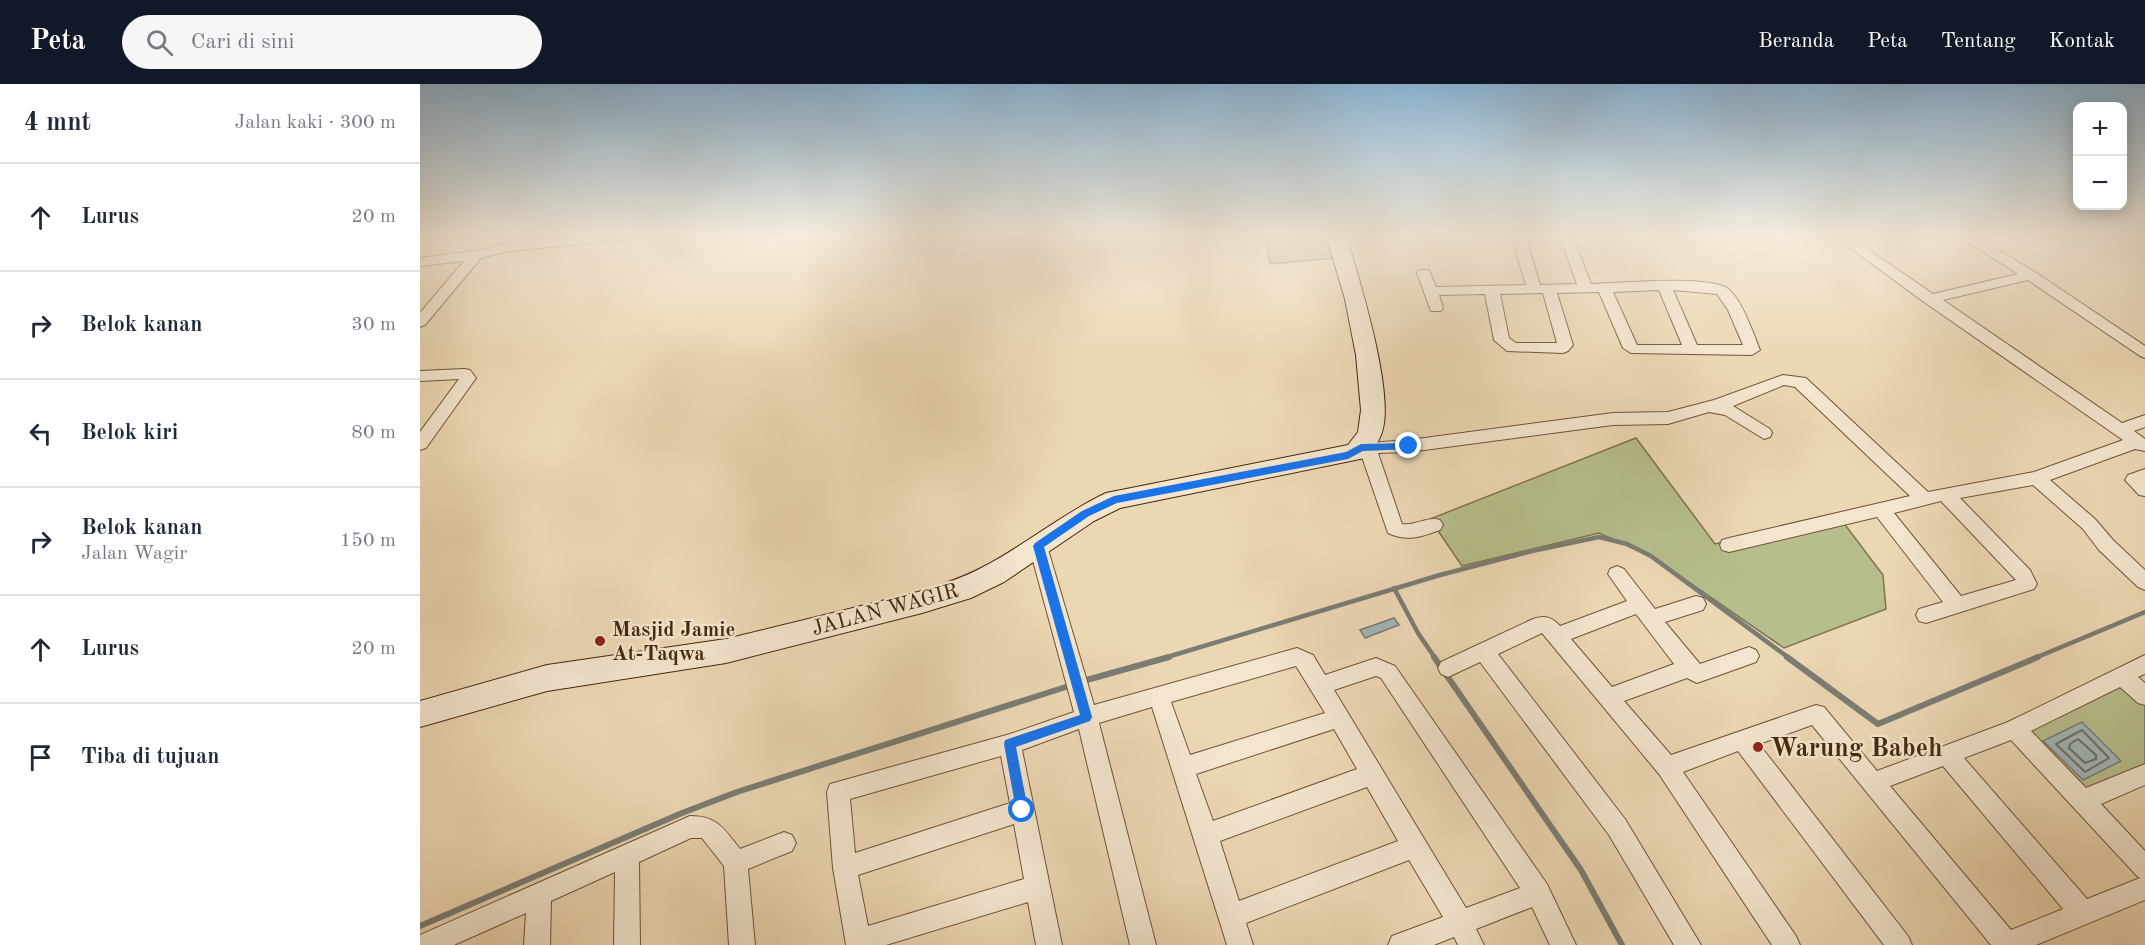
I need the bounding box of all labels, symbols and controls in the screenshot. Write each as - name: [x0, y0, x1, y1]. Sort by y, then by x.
- search box: [122, 15, 542, 69]
- icon: search: [143, 26, 176, 59]
- text: Peta: [30, 28, 86, 56]
- text: Cari di sini: [191, 31, 294, 53]
- text: Beranda: [1758, 31, 1834, 52]
- text: Peta: [1867, 31, 1908, 52]
- text: Tentang: [1941, 31, 2016, 52]
- text: Kontak: [2049, 31, 2115, 52]
- map controls: [2073, 102, 2127, 210]
- button: +: [2073, 102, 2127, 156]
- text: 4 mnt: [24, 110, 91, 136]
- text: Jalan kaki · 300 m: [234, 113, 396, 133]
- button: −: [2073, 156, 2127, 210]
- icon: ahead: [24, 201, 57, 234]
- text: Lurus: [81, 206, 139, 228]
- text: 20 m: [351, 207, 396, 227]
- icon: right: [24, 309, 57, 342]
- text: Belok kanan: [81, 314, 203, 336]
- text: 30 m: [351, 315, 396, 335]
- icon: left: [24, 417, 57, 450]
- text: Belok kiri: [81, 422, 178, 444]
- text: 80 m: [351, 423, 396, 443]
- route end: [1395, 432, 1421, 458]
- text: Belok kanan: [81, 517, 203, 539]
- icon: right: [24, 525, 57, 558]
- text: 150 m: [340, 531, 396, 551]
- text: Jalan Wagir: [81, 544, 187, 564]
- street label: JALAN WAGIR: [810, 581, 961, 640]
- place label: Masjid Jamie At-Taqwa: [612, 620, 735, 665]
- icon: ahead: [24, 633, 57, 666]
- marker: Masjid Jamie At-Taqwa: [593, 634, 607, 648]
- text: Lurus: [81, 638, 139, 660]
- text: 20 m: [351, 639, 396, 659]
- place label: Warung Babeh: [1770, 736, 1943, 762]
- marker: Warung Babeh: [1751, 740, 1765, 754]
- icon: arrive: [24, 741, 57, 774]
- text: Tiba di tujuan: [81, 746, 219, 768]
- route start: [1008, 796, 1034, 822]

